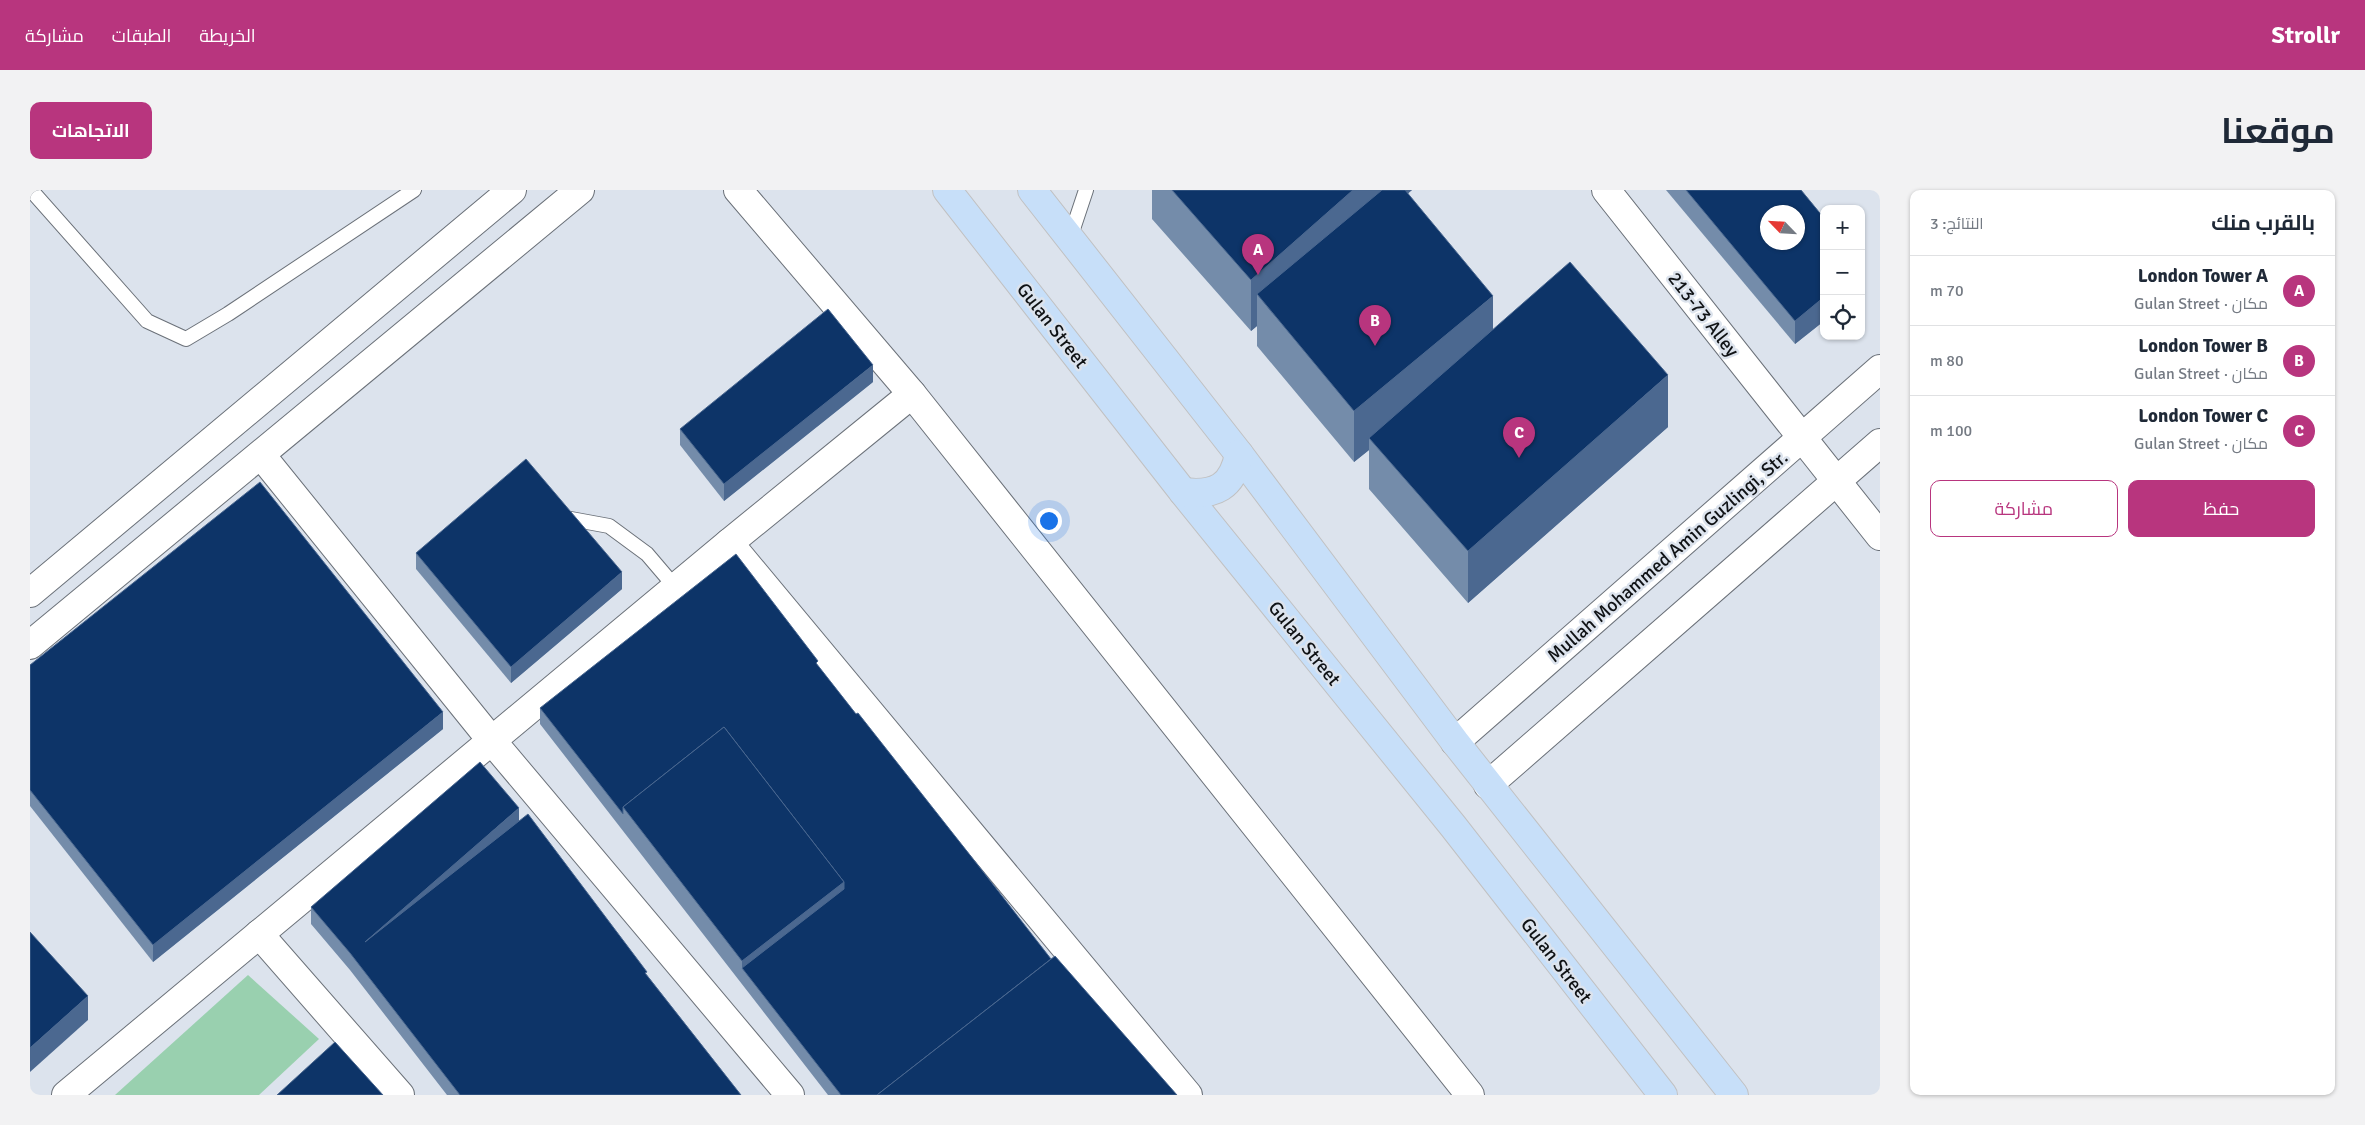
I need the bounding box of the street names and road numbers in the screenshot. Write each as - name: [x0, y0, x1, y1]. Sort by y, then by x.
- street label: 213-73 Alley: [1662, 267, 1744, 362]
- street label: Gulan Street: [1011, 278, 1093, 373]
- street label: Mullah Mohammed Amin Guzlingi, Str.: [1542, 446, 1793, 668]
- street label: Gulan Street: [1263, 596, 1346, 691]
- street label: Gulan Street: [1515, 913, 1597, 1008]

